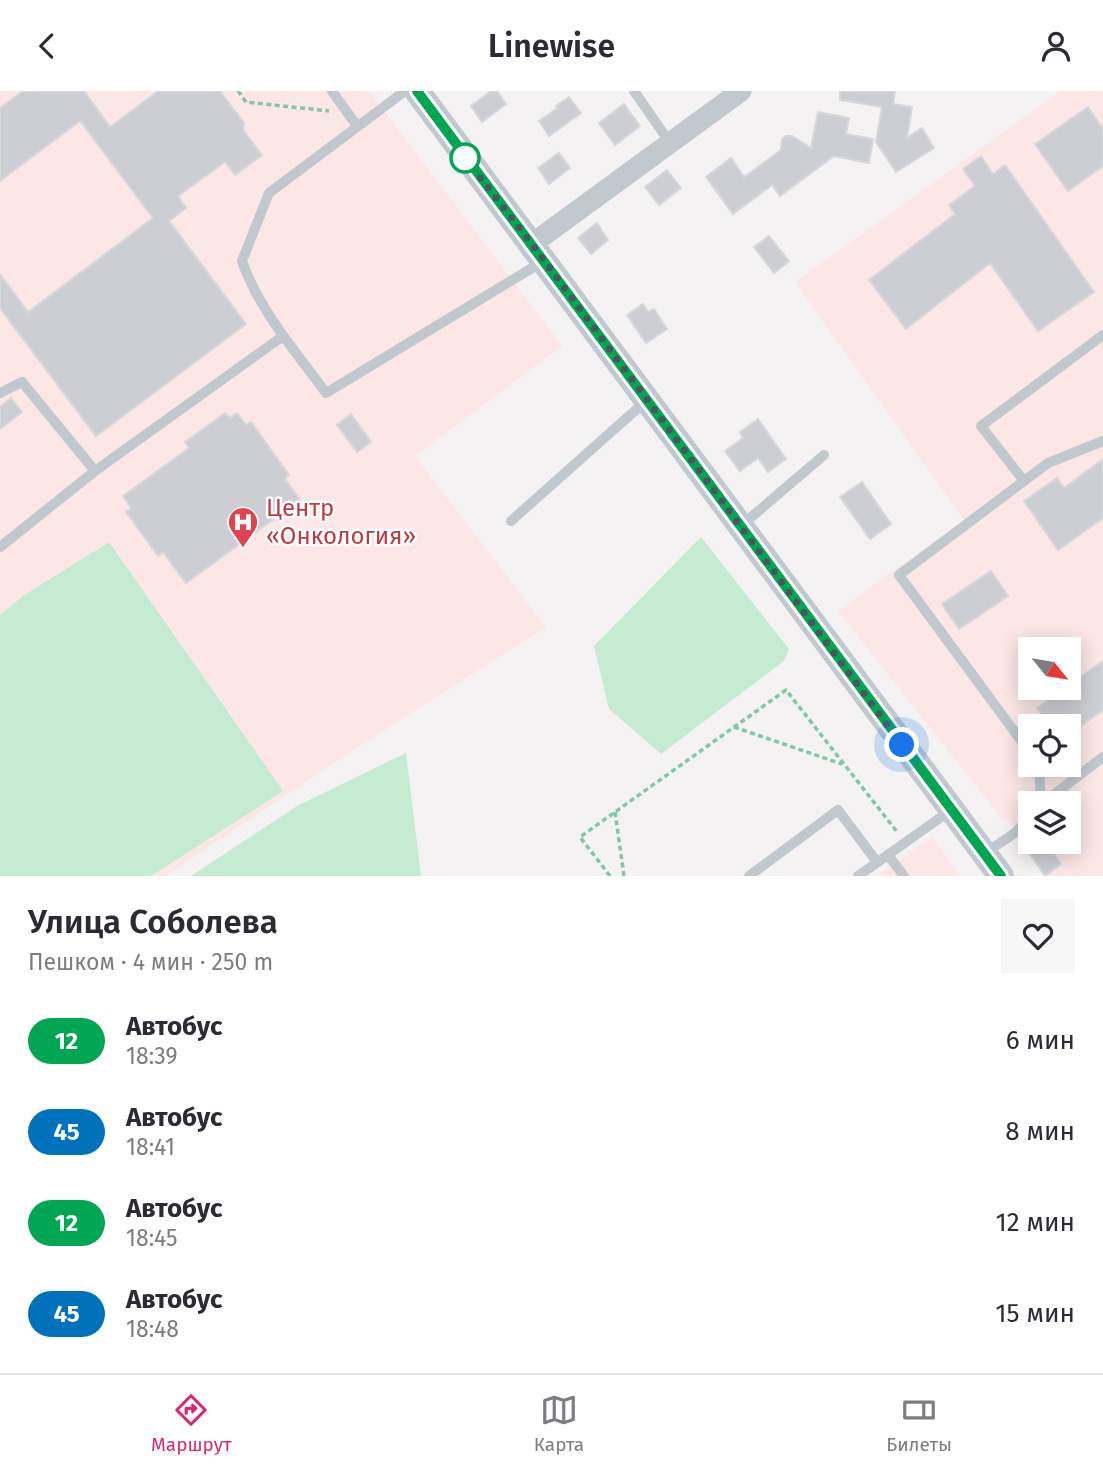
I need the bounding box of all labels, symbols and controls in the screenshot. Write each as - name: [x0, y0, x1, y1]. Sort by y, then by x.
- icon: back: [28, 27, 66, 65]
- text: Linewise: [488, 27, 615, 65]
- icon: person: [1037, 27, 1075, 65]
- unlabelled marker: [450, 143, 480, 173]
- place label: Центр «Онкология»: [266, 494, 416, 550]
- hospital icon: Центр «Онкология»: [226, 505, 260, 549]
- north arrow: [1018, 637, 1082, 700]
- map controls: [1018, 637, 1081, 854]
- button: locate: [1018, 714, 1081, 777]
- your location: [884, 727, 919, 762]
- button: layers: [1018, 791, 1081, 854]
- button: heart: [1001, 899, 1075, 973]
- text: Улица Соболева: [28, 902, 278, 942]
- text: Пешком · 4 мин · 250 m: [28, 948, 273, 976]
- text: Автобус: [126, 1011, 223, 1042]
- text: 6 мин: [1006, 1025, 1075, 1056]
- text: 12: [55, 1027, 78, 1055]
- text: 18:39: [126, 1042, 178, 1070]
- text: Автобус: [126, 1102, 223, 1133]
- text: 8 мин: [1005, 1116, 1075, 1147]
- text: 45: [53, 1118, 80, 1146]
- text: 18:41: [126, 1133, 175, 1161]
- text: Автобус: [126, 1193, 223, 1224]
- text: 12 мин: [996, 1207, 1075, 1238]
- text: 12: [55, 1209, 78, 1237]
- text: 18:45: [126, 1224, 178, 1252]
- text: Автобус: [126, 1284, 223, 1315]
- text: 15 мин: [995, 1298, 1075, 1329]
- text: 45: [53, 1300, 80, 1328]
- text: 18:48: [126, 1315, 179, 1343]
- tab: Маршрут: [151, 1391, 232, 1456]
- tab: Карта: [534, 1391, 584, 1456]
- tab: Билеты: [886, 1391, 952, 1456]

